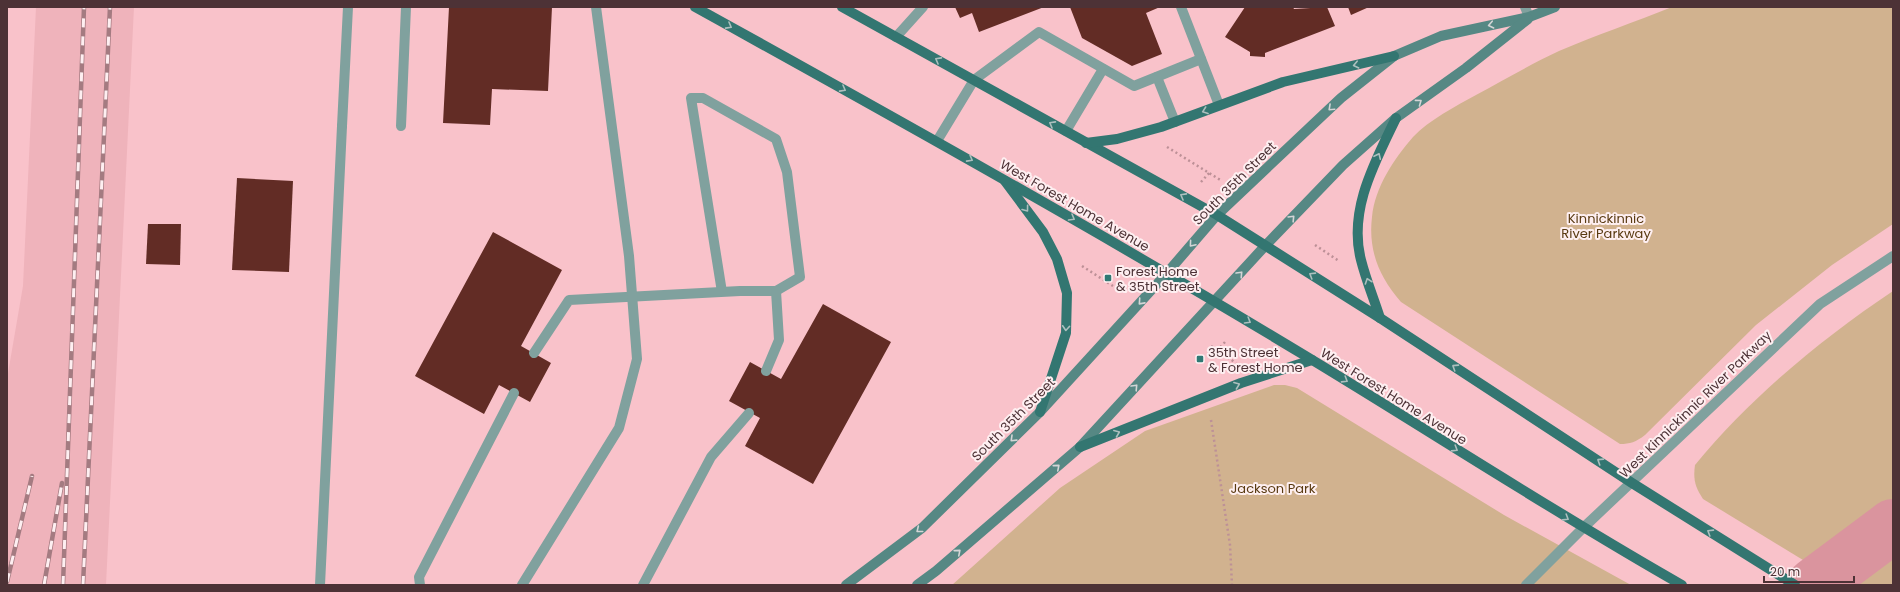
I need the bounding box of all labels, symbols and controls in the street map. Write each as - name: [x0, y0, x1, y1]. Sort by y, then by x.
- one-way arrow: [725, 21, 732, 28]
- one-way arrow: [1488, 21, 1494, 29]
- one-way arrow: [935, 58, 942, 65]
- one-way arrow: [1352, 61, 1359, 69]
- one-way arrow: [839, 84, 846, 91]
- one-way arrow: [1414, 100, 1421, 107]
- one-way arrow: [1328, 103, 1336, 110]
- one-way arrow: [1201, 106, 1208, 114]
- one-way arrow: [1049, 121, 1056, 128]
- street label: South 35th Street: [1188, 137, 1281, 229]
- one-way arrow: [1373, 153, 1381, 161]
- one-way arrow: [966, 155, 973, 162]
- street label: West Forest Home Avenue: [997, 155, 1153, 256]
- one-way arrow: [1180, 194, 1187, 201]
- one-way arrow: [1021, 204, 1028, 211]
- park label: Kinnickinnic River Parkway: [1561, 209, 1651, 243]
- one-way arrow: [1068, 214, 1076, 221]
- one-way arrow: [1287, 215, 1295, 223]
- one-way arrow: [1190, 240, 1197, 247]
- place label: Forest Home & 35th Street: [1116, 262, 1200, 296]
- one-way arrow: [1235, 271, 1242, 278]
- one-way arrow: [1309, 272, 1316, 280]
- marker: Forest Home & 35th Street: [1103, 273, 1113, 283]
- one-way arrow: [1364, 278, 1372, 285]
- one-way arrow: [1138, 297, 1146, 305]
- one-way arrow: [1244, 317, 1251, 324]
- one-way arrow: [1061, 325, 1070, 331]
- street label: West Kinnickinnic River Parkway: [1615, 326, 1776, 482]
- place label: 35th Street & Forest Home: [1208, 343, 1303, 377]
- street label: West Forest Home Avenue: [1317, 343, 1471, 449]
- marker: 35th Street & Forest Home: [1195, 354, 1205, 364]
- one-way arrow: [1452, 364, 1459, 372]
- street label: South 35th Street: [967, 373, 1060, 465]
- one-way arrow: [1341, 376, 1348, 383]
- one-way arrow: [1234, 382, 1241, 390]
- one-way arrow: [1130, 385, 1137, 392]
- one-way arrow: [1113, 429, 1120, 437]
- one-way arrow: [1010, 435, 1018, 442]
- one-way arrow: [1451, 444, 1458, 452]
- one-way arrow: [1597, 458, 1604, 466]
- one-way arrow: [1052, 465, 1059, 472]
- park label: Jackson Park: [1230, 479, 1316, 498]
- one-way arrow: [1561, 513, 1568, 520]
- one-way arrow: [917, 525, 924, 532]
- one-way arrow: [1707, 529, 1714, 537]
- one-way arrow: [953, 550, 961, 557]
- scale bar: [1764, 558, 1854, 584]
- text: 20 m: [1770, 563, 1800, 580]

